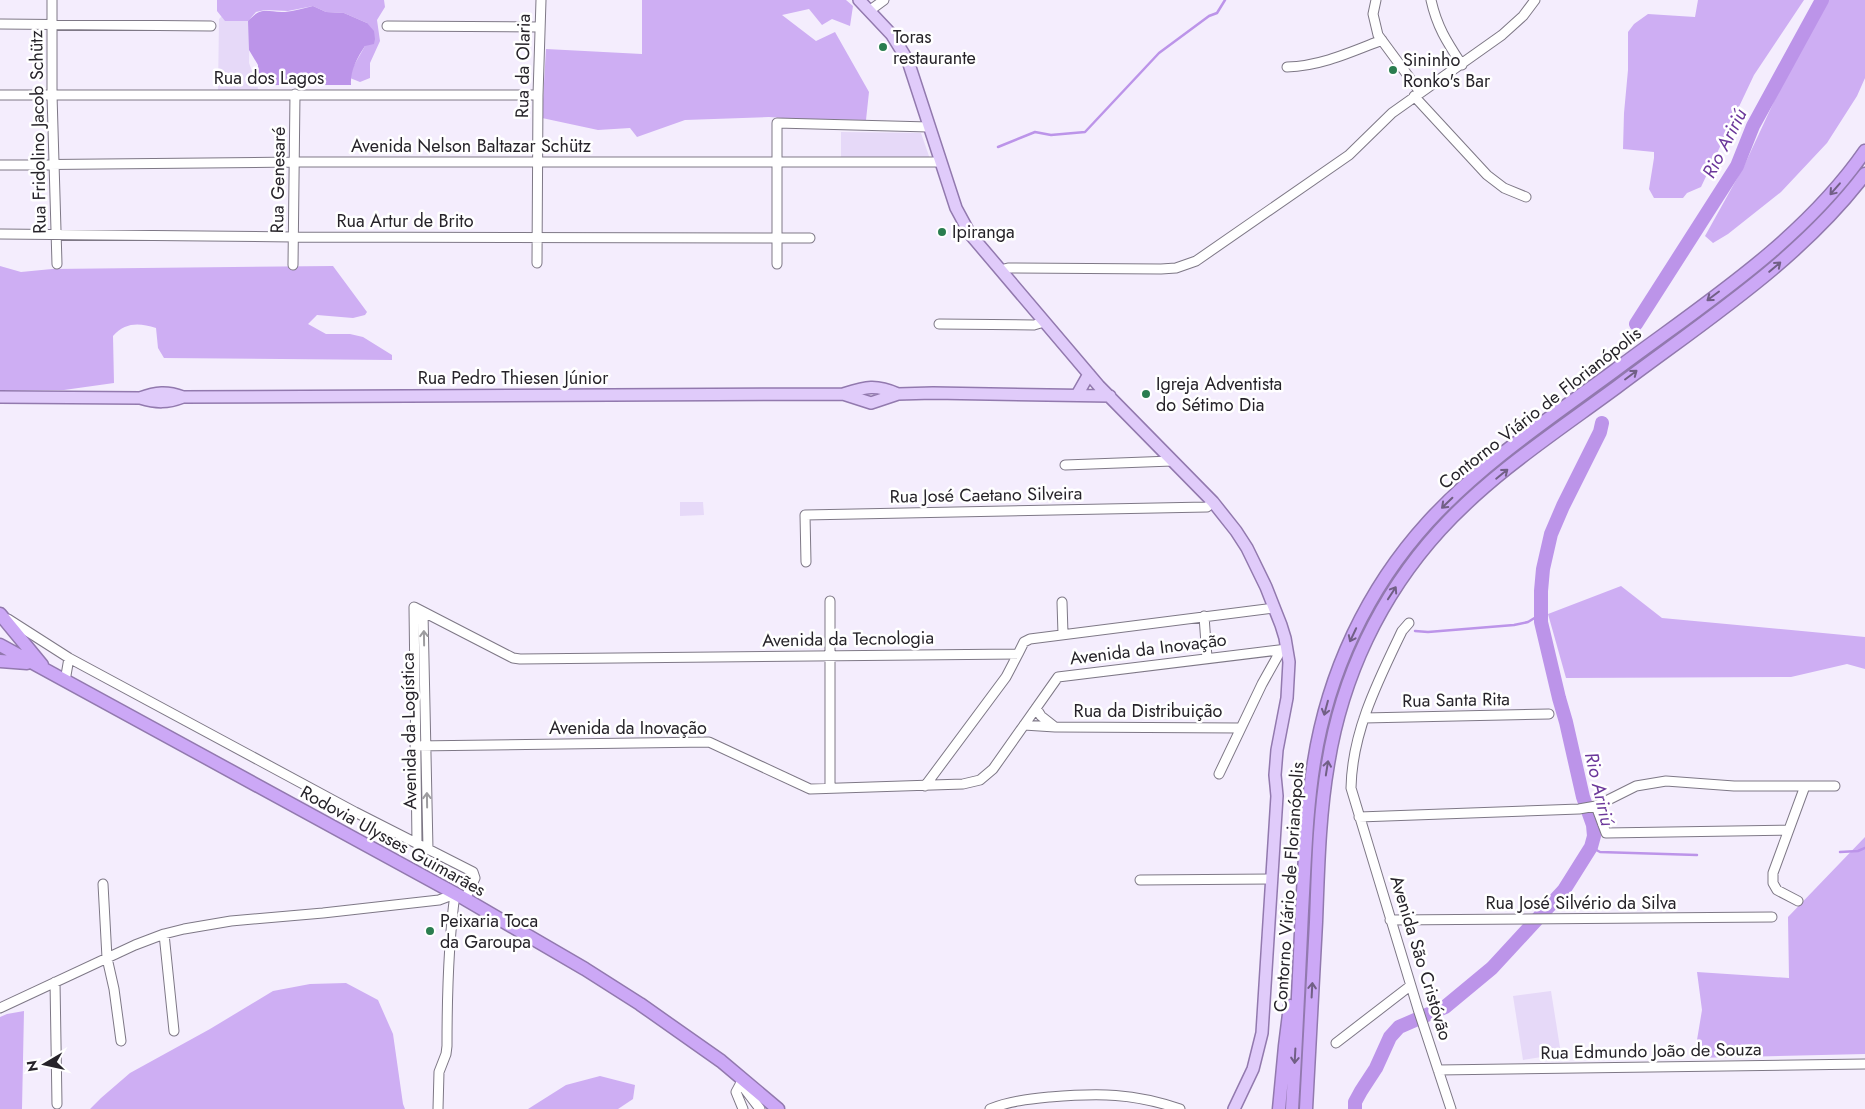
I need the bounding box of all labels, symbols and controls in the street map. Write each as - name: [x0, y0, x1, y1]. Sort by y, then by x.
- street label: Rua da Olaria: [509, 14, 537, 118]
- place label: Toras restaurante: [893, 24, 976, 71]
- street label: Rua Fridolino Jacob Schütz: [23, 29, 53, 234]
- marker: Toras restaurante: [877, 41, 889, 53]
- place label: Sininho Ronko's Bar: [1403, 47, 1491, 94]
- marker: Sininho Ronko's Bar: [1387, 64, 1399, 76]
- street label: Rua dos Lagos: [214, 65, 324, 91]
- water label: Rio Aririú: [1695, 103, 1754, 183]
- street label: Rua Genesaré: [264, 126, 292, 234]
- street label: Avenida Nelson Baltazar Schütz: [351, 133, 592, 159]
- one-way arrow: [1830, 182, 1841, 195]
- street label: Rua Artur de Brito: [337, 208, 474, 234]
- place label: Ipiranga: [952, 219, 1015, 245]
- marker: Ipiranga: [936, 226, 948, 238]
- one-way arrow: [1768, 261, 1781, 272]
- one-way arrow: [1707, 291, 1720, 302]
- street label: Contorno Viário de Florianópolis: [1433, 321, 1647, 495]
- street label: Rua Pedro Thiesen Júnior: [418, 365, 609, 391]
- one-way arrow: [1624, 370, 1637, 381]
- place label: Igreja Adventista do Sétimo Dia: [1156, 371, 1282, 418]
- marker: Igreja Adventista do Sétimo Dia: [1140, 388, 1152, 400]
- one-way arrow: [1495, 468, 1508, 479]
- street label: Rua José Caetano Silveira: [889, 480, 1083, 510]
- one-way arrow: [1441, 497, 1453, 509]
- one-way arrow: [1388, 586, 1398, 600]
- street label: Avenida da Tecnologia: [762, 625, 934, 653]
- street label: Avenida da Inovação: [1068, 626, 1228, 672]
- one-way arrow: [1348, 627, 1358, 642]
- one-way arrow: [419, 630, 429, 646]
- street label: Avenida da Logística: [395, 652, 423, 810]
- street label: Rua Santa Rita: [1402, 686, 1510, 714]
- street label: Rua da Distribuição: [1074, 698, 1223, 724]
- one-way arrow: [1320, 699, 1330, 715]
- street label: Avenida da Inovação: [549, 715, 707, 741]
- water label: Rio Aririú: [1578, 750, 1621, 829]
- one-way arrow: [1323, 760, 1333, 776]
- street label: Contorno Viário de Florianópolis: [1267, 761, 1311, 1013]
- street label: Rodovia Ulysses Guimarães: [296, 779, 490, 903]
- one-way arrow: [422, 792, 432, 808]
- street label: Avenida São Cristóvão: [1384, 872, 1458, 1044]
- street label: Rua José Silvério da Silva: [1486, 890, 1676, 916]
- place label: Peixaria Toca da Garoupa: [440, 908, 538, 955]
- marker: Peixaria Toca da Garoupa: [424, 925, 436, 937]
- one-way arrow: [1308, 983, 1317, 999]
- street label: Rua Edmundo João de Souza: [1540, 1036, 1762, 1066]
- north arrow: [20, 1039, 70, 1089]
- one-way arrow: [1290, 1048, 1300, 1064]
- text: N: [21, 1059, 43, 1073]

